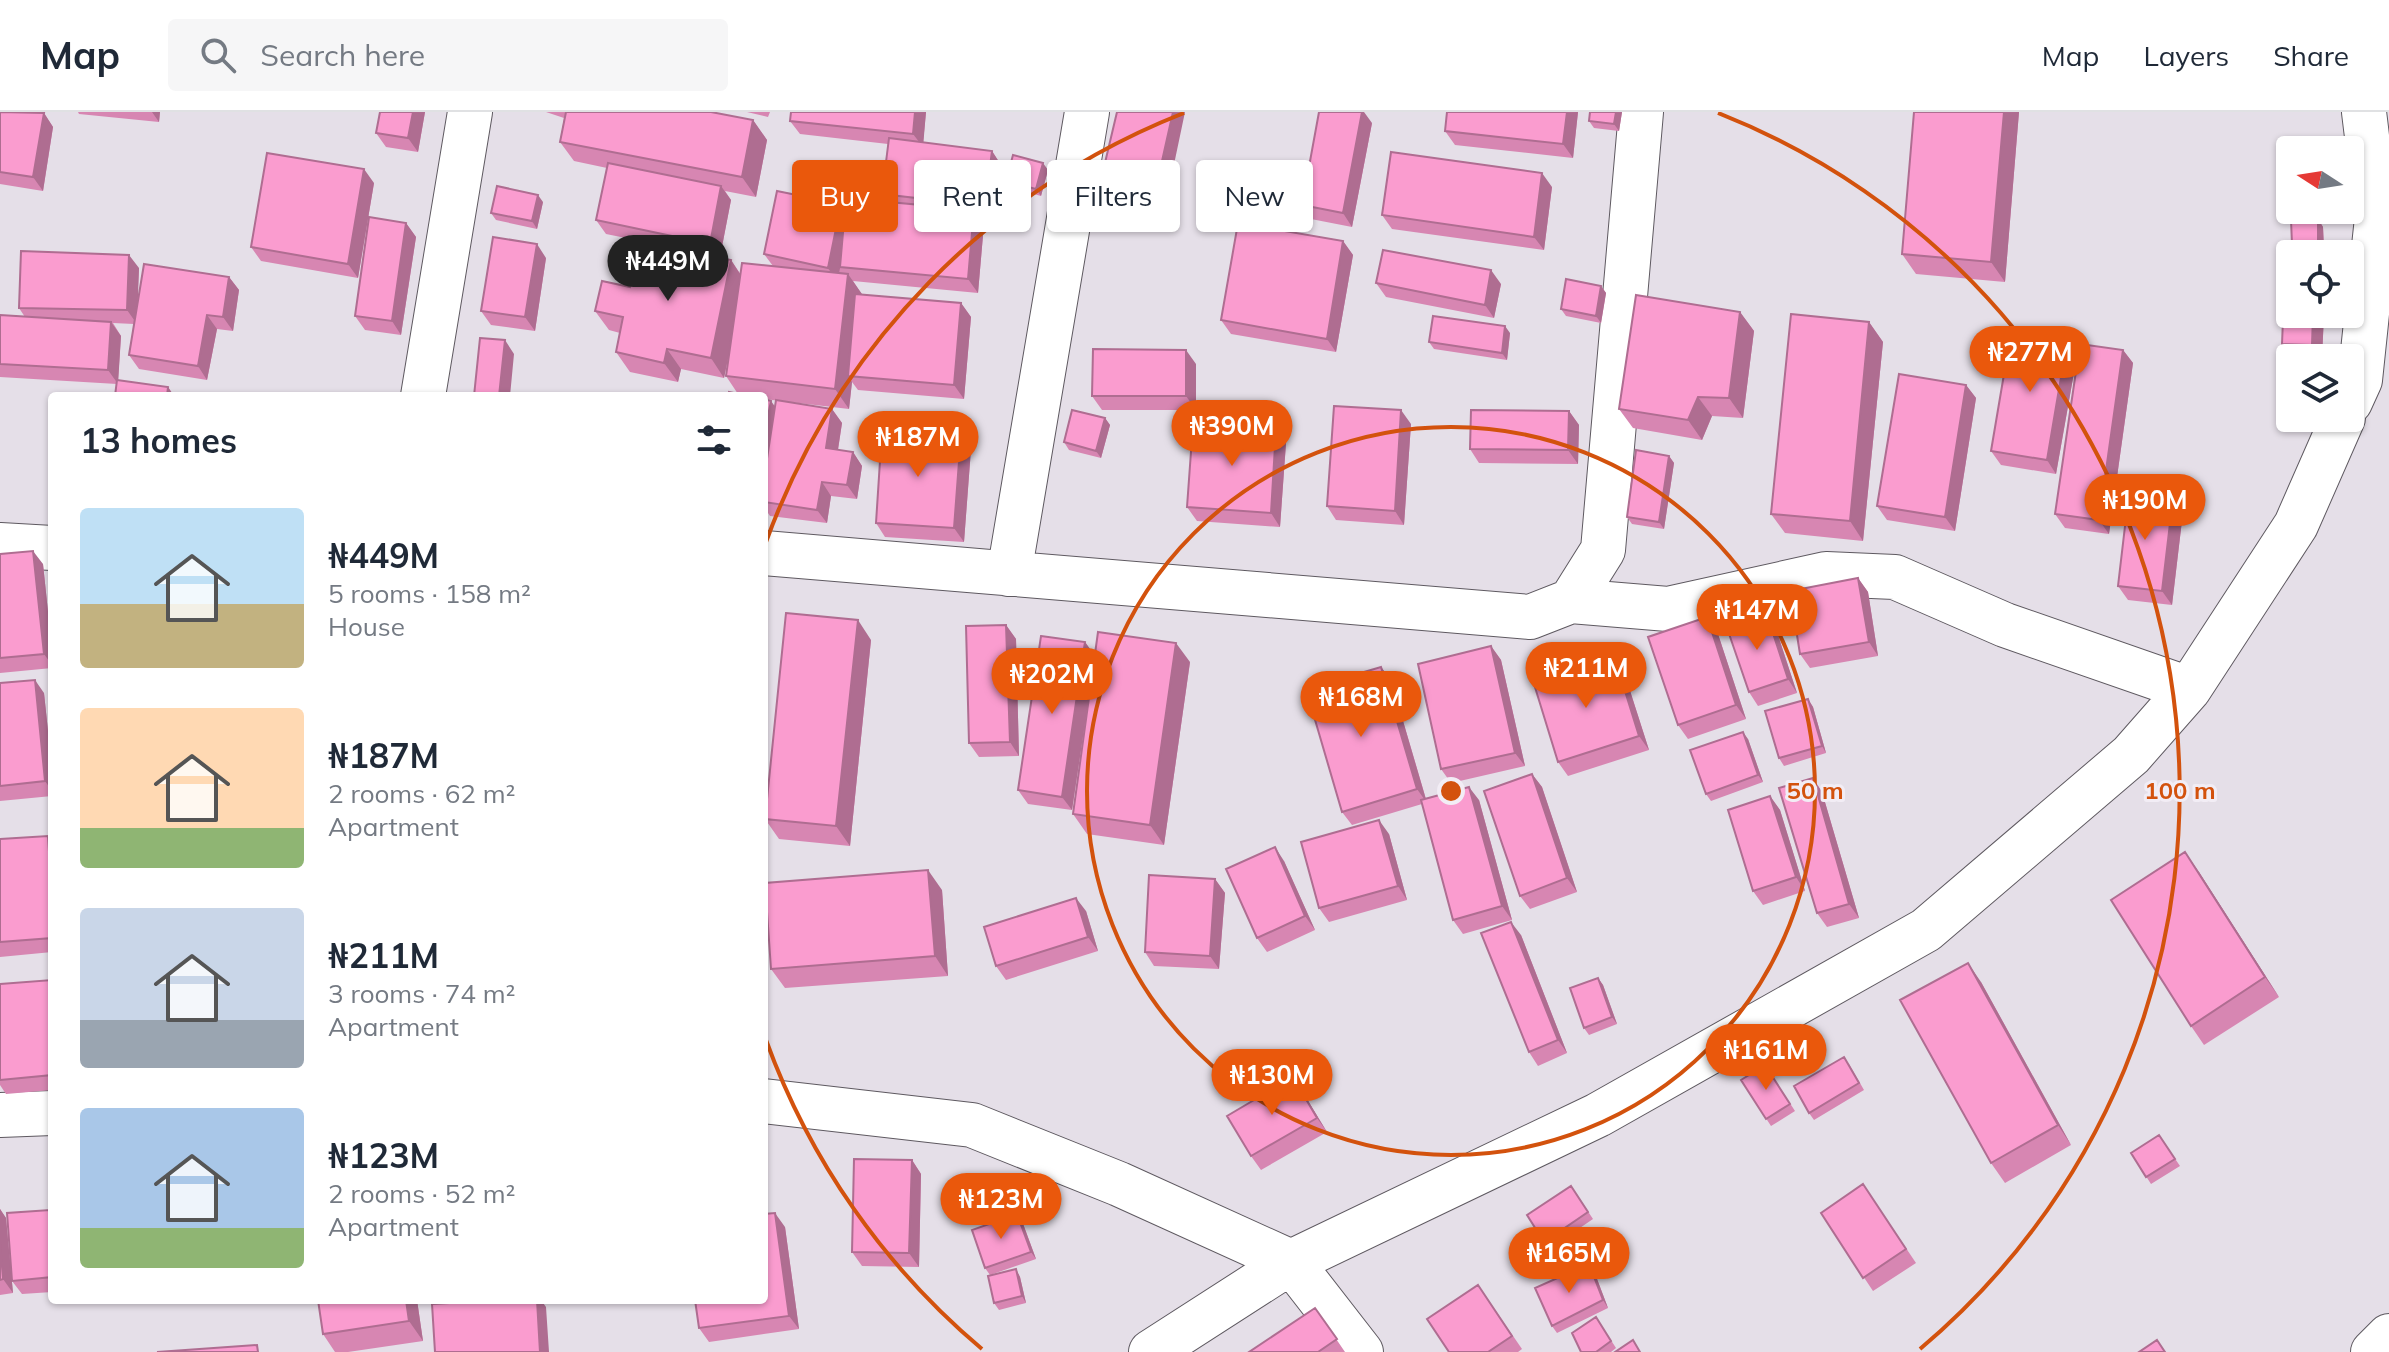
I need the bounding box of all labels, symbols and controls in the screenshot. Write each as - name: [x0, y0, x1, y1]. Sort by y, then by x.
- search box: [168, 19, 728, 91]
- text: Map: [40, 31, 120, 79]
- icon: search: [196, 33, 240, 77]
- text: Search here: [260, 36, 425, 74]
- text: Map: [2042, 38, 2099, 73]
- text: Layers: [2143, 38, 2229, 73]
- text: Share: [2273, 38, 2349, 73]
- north arrow: [2276, 136, 2364, 224]
- map controls: [2276, 136, 2364, 432]
- chip: Buy: [792, 160, 898, 232]
- chip: Rent: [914, 160, 1031, 232]
- chip: Filters: [1047, 160, 1180, 232]
- chip: New: [1196, 160, 1313, 232]
- pin: ₦449M: [612, 235, 724, 303]
- button: locate: [2276, 240, 2364, 328]
- text: ₦449M: [625, 244, 711, 277]
- pin: ₦277M: [1974, 326, 2086, 394]
- text: ₦277M: [1987, 335, 2073, 368]
- button: layers: [2276, 344, 2364, 432]
- pin: ₦390M: [1176, 400, 1288, 468]
- text: ₦390M: [1189, 409, 1275, 442]
- pin: ₦187M: [862, 411, 974, 479]
- icon: filters: [692, 418, 736, 462]
- text: 13 homes: [80, 419, 237, 462]
- text: ₦187M: [875, 420, 961, 453]
- pin: ₦190M: [2089, 474, 2201, 542]
- text: ₦190M: [2102, 483, 2188, 516]
- text: ₦449M: [328, 534, 439, 577]
- icon: home: [144, 540, 240, 636]
- text: 5 rooms · 158 m²: [328, 577, 531, 610]
- pin: ₦147M: [1701, 584, 1813, 652]
- text: ₦147M: [1714, 593, 1800, 626]
- text: House: [328, 610, 405, 643]
- pin: ₦211M: [1530, 642, 1642, 710]
- pin: ₦202M: [996, 648, 1108, 716]
- text: ₦211M: [1543, 651, 1629, 684]
- text: ₦202M: [1009, 657, 1095, 690]
- pin: ₦168M: [1305, 671, 1417, 739]
- text: ₦168M: [1318, 680, 1404, 713]
- text: ₦187M: [328, 734, 439, 777]
- icon: home: [144, 740, 240, 836]
- text: 50 m: [1787, 775, 1843, 805]
- text: 100 m: [2144, 775, 2216, 805]
- text: 2 rooms · 62 m²: [328, 777, 515, 810]
- centre of rings: [1437, 777, 1465, 805]
- text: Apartment: [328, 810, 459, 843]
- text: ₦211M: [328, 934, 439, 977]
- icon: home: [144, 940, 240, 1036]
- text: 3 rooms · 74 m²: [328, 977, 515, 1010]
- text: Apartment: [328, 1010, 459, 1043]
- pin: ₦161M: [1710, 1024, 1822, 1092]
- text: ₦161M: [1723, 1033, 1809, 1066]
- pin: ₦130M: [1216, 1049, 1328, 1117]
- text: ₦130M: [1229, 1058, 1315, 1091]
- text: ₦123M: [328, 1134, 439, 1177]
- icon: home: [144, 1140, 240, 1236]
- pin: ₦123M: [945, 1173, 1057, 1241]
- text: 2 rooms · 52 m²: [328, 1177, 515, 1210]
- text: ₦123M: [958, 1182, 1044, 1215]
- text: Apartment: [328, 1210, 459, 1243]
- pin: ₦165M: [1513, 1227, 1625, 1295]
- text: ₦165M: [1526, 1236, 1612, 1269]

